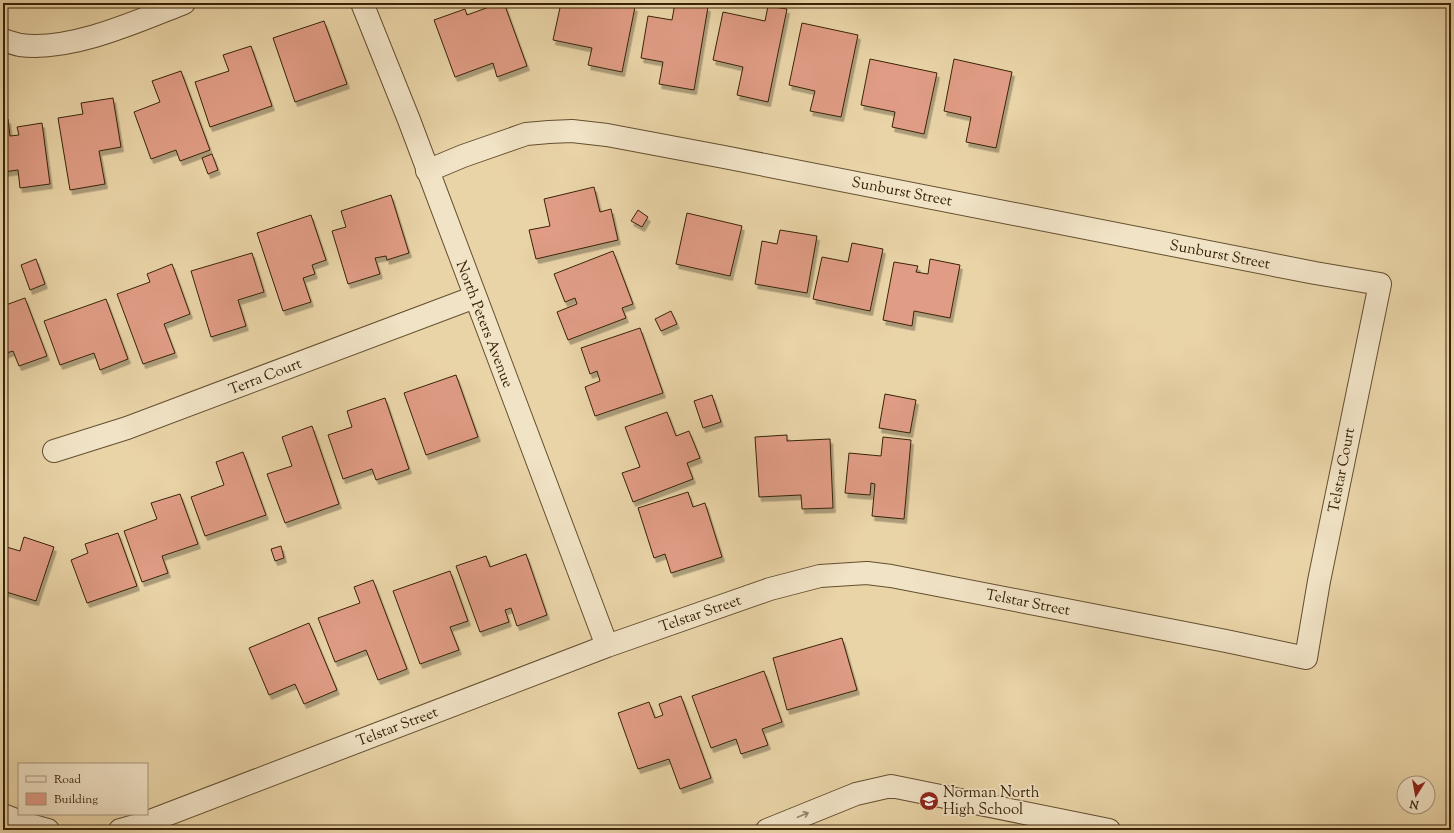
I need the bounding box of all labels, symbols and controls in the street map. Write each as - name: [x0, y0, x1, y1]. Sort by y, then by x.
- street label: Sunburst Street: [850, 172, 954, 212]
- street label: Sunburst Street: [1168, 235, 1272, 275]
- street label: North Peters Avenue: [450, 258, 517, 391]
- street label: Terra Court: [226, 354, 305, 401]
- street label: Telstar Court: [1324, 426, 1361, 515]
- street label: Telstar Street: [984, 585, 1072, 622]
- street label: Telstar Street: [657, 591, 744, 638]
- street label: Telstar Street: [354, 702, 441, 753]
- legend: [18, 763, 148, 815]
- text: Road: [54, 771, 81, 789]
- north arrow: [1396, 775, 1436, 815]
- place label: Norman North High School: [943, 783, 1040, 821]
- school or university icon: Norman North High School: [918, 790, 940, 812]
- text: Building: [54, 791, 98, 809]
- text: N: [1408, 795, 1421, 813]
- one-way arrow: [796, 811, 808, 818]

